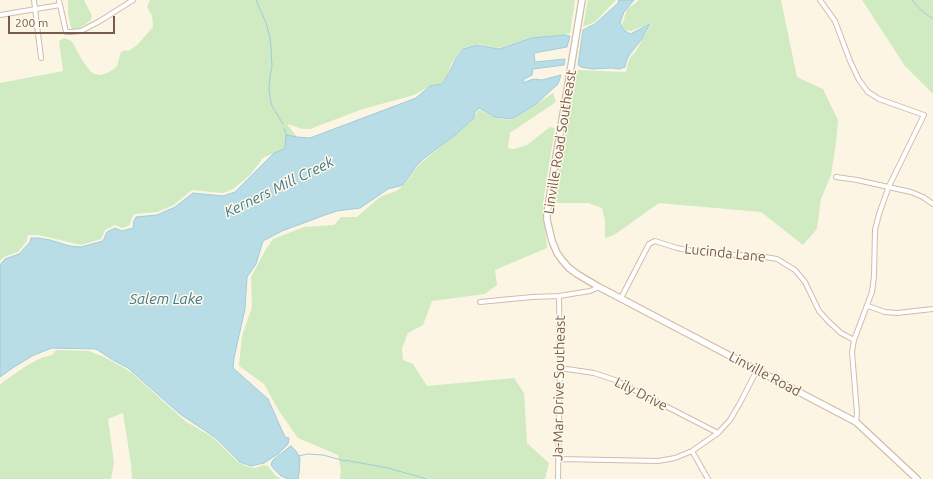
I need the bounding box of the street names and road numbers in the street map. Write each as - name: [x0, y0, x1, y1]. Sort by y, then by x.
- street label: Linville Road Southeast: [540, 69, 580, 215]
- street label: Lucinda Lane: [684, 240, 766, 266]
- street label: Ja-Mar Drive Southeast: [549, 315, 569, 461]
- street label: Linville Road: [726, 348, 804, 400]
- street label: Lily Drive: [612, 374, 670, 414]

